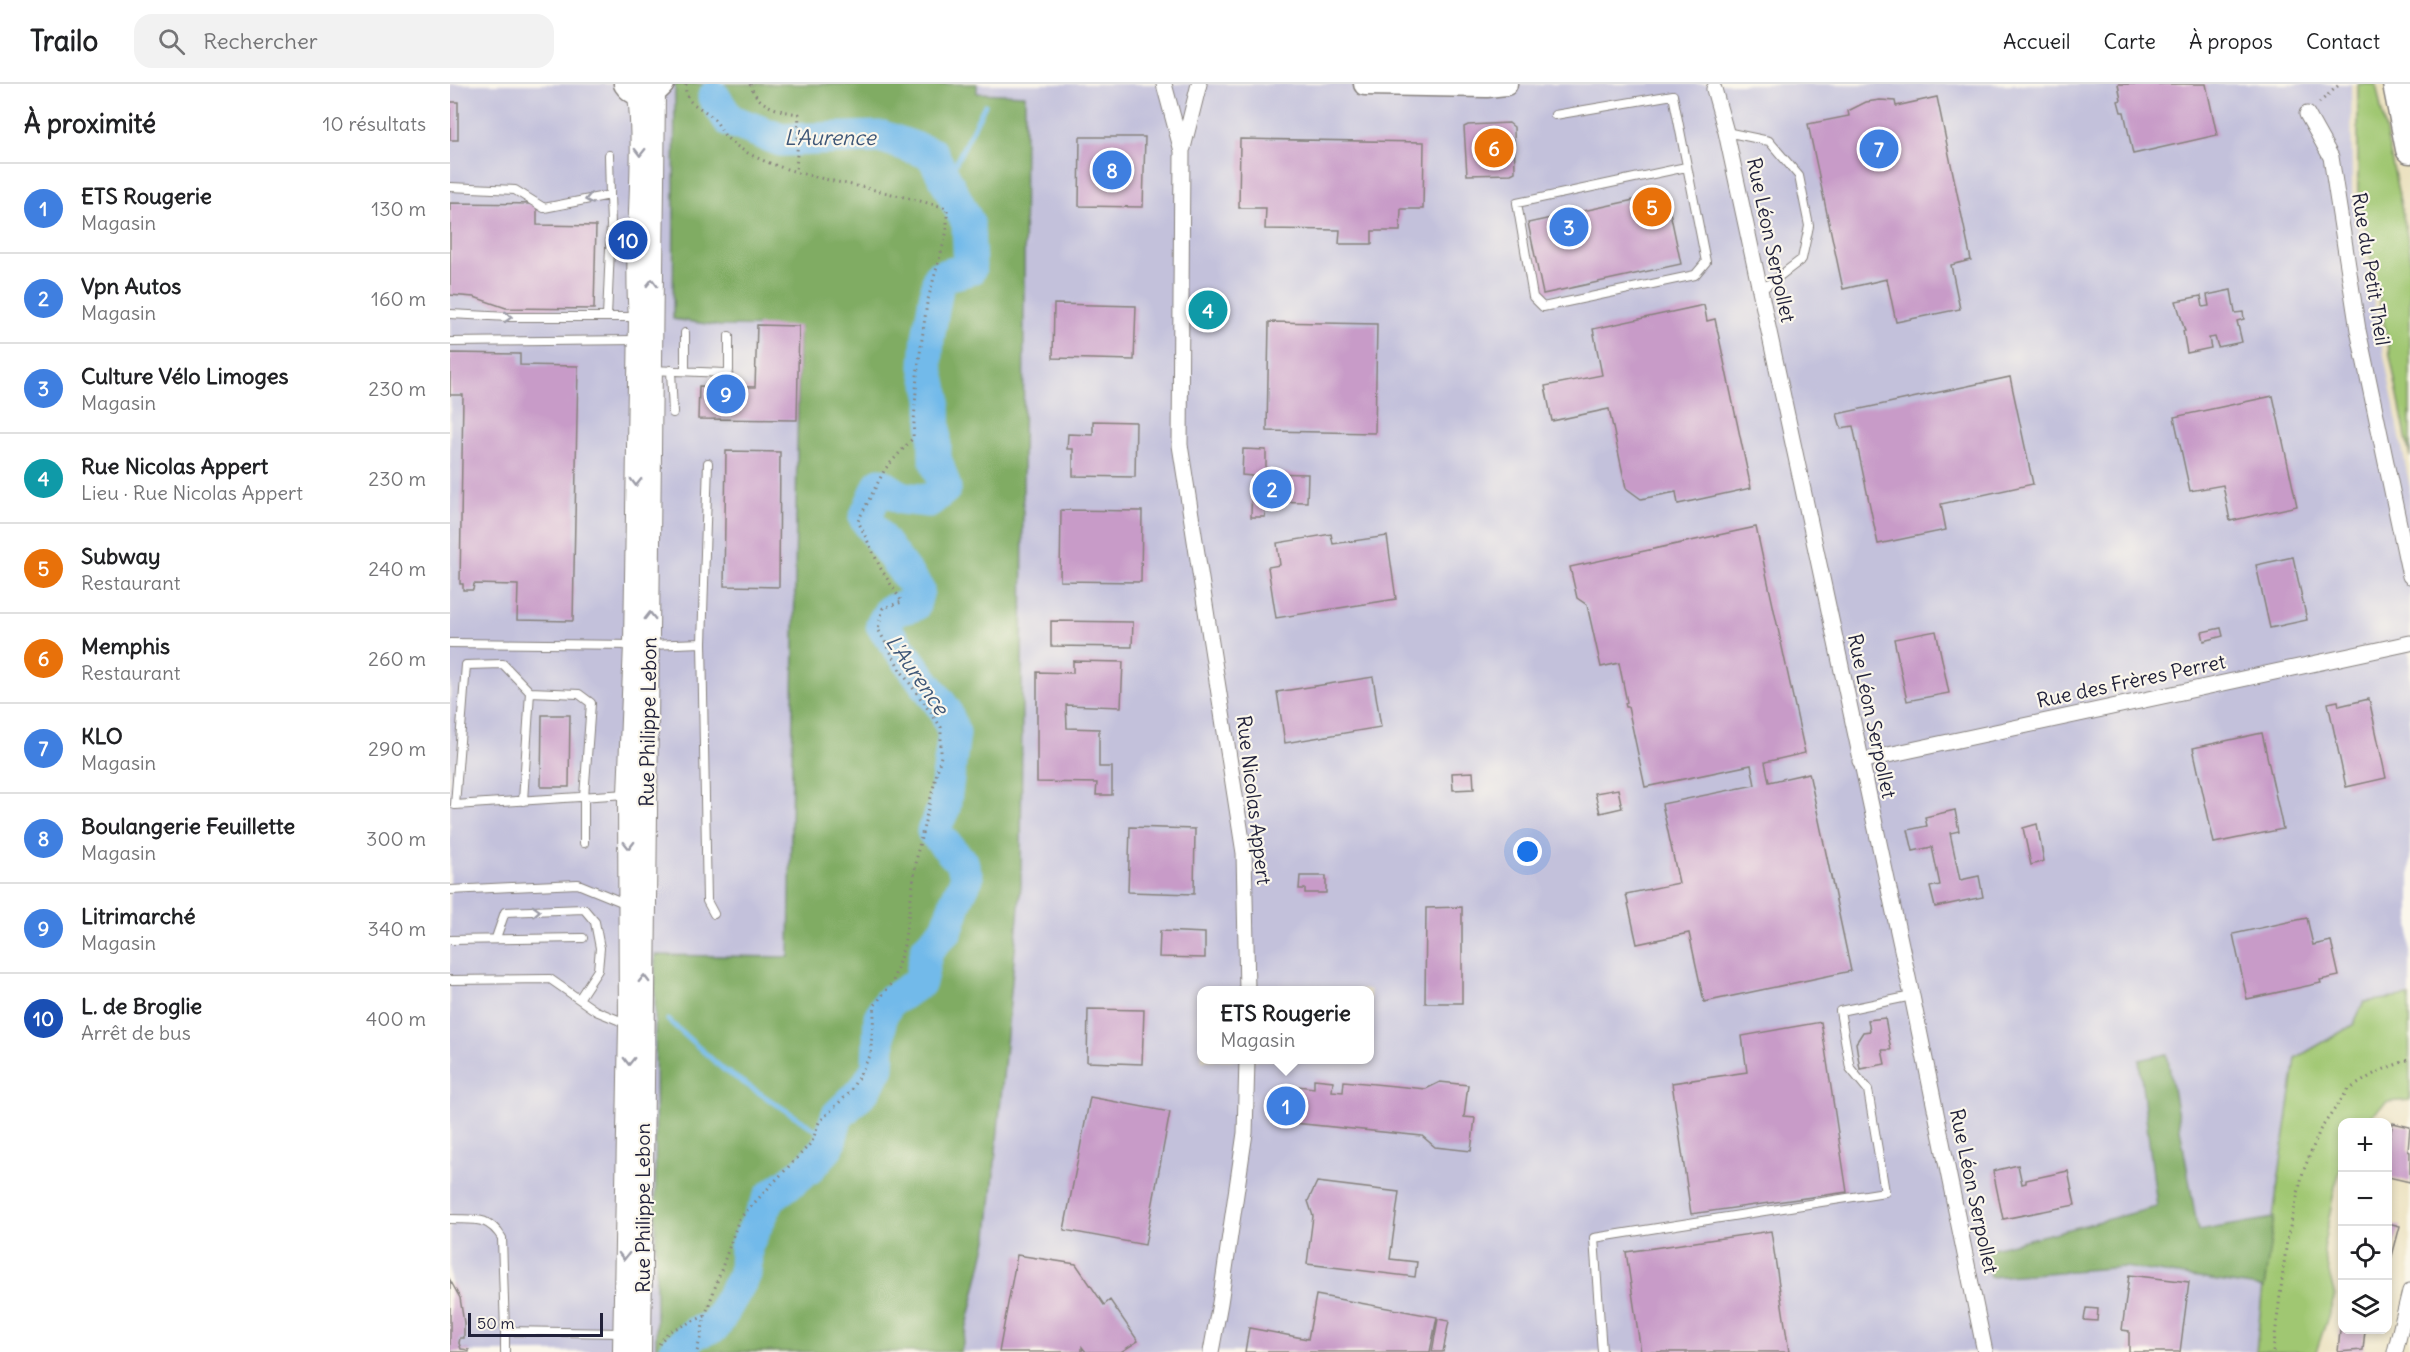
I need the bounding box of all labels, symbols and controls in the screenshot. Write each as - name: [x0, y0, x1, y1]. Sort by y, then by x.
- search box: [134, 14, 554, 68]
- text: Trailo: [30, 23, 98, 59]
- icon: search: [155, 25, 188, 58]
- text: Rechercher: [203, 27, 318, 55]
- text: Accueil: [2003, 28, 2071, 55]
- text: Carte: [2104, 28, 2156, 55]
- text: À propos: [2189, 28, 2273, 55]
- text: Contact: [2306, 28, 2380, 55]
- text: À proximité: [24, 107, 156, 140]
- text: 10 résultats: [323, 111, 426, 136]
- water label: L'Aurence: [784, 124, 878, 151]
- pin: 6: [1474, 126, 1514, 170]
- pin: 7: [1860, 126, 1898, 172]
- one-way arrow: [634, 148, 646, 157]
- pin: 8: [1092, 148, 1132, 193]
- street label: Rue Léon Serpollet: [1742, 155, 1801, 325]
- text: ETS Rougerie: [81, 182, 212, 210]
- pin: 5: [1632, 184, 1672, 230]
- street label: Rue du Petit Theil: [2347, 191, 2396, 347]
- one-way arrow: [585, 192, 595, 205]
- text: 1: [40, 196, 47, 221]
- text: 130 m: [371, 196, 426, 221]
- pin: 3: [1550, 204, 1588, 250]
- text: Magasin: [81, 210, 156, 235]
- pin: 10: [608, 218, 648, 262]
- text: Vpn Autos: [81, 272, 181, 300]
- one-way arrow: [646, 278, 658, 287]
- text: 2: [38, 286, 49, 311]
- text: 160 m: [371, 286, 426, 311]
- pin: 4: [1188, 288, 1227, 332]
- text: Magasin: [81, 300, 156, 325]
- one-way arrow: [504, 311, 513, 323]
- text: Culture Vélo Limoges: [81, 362, 289, 390]
- pin: 9: [706, 372, 746, 416]
- text: 3: [38, 376, 49, 401]
- text: 230 m: [368, 376, 426, 401]
- text: Magasin: [81, 390, 156, 415]
- text: Rue Nicolas Appert: [81, 452, 268, 480]
- text: 4: [38, 466, 49, 491]
- text: 230 m: [368, 466, 426, 491]
- pin: 2: [1252, 466, 1292, 512]
- one-way arrow: [630, 478, 643, 487]
- text: Lieu · Rue Nicolas Appert: [81, 480, 303, 505]
- text: Subway: [81, 542, 160, 570]
- text: 5: [38, 556, 49, 581]
- text: 240 m: [368, 556, 426, 581]
- text: Restaurant: [81, 570, 180, 595]
- one-way arrow: [644, 611, 656, 620]
- water label: L'Aurence: [880, 629, 956, 721]
- street label: Rue Léon Serpollet: [1843, 631, 1902, 801]
- text: Memphis: [81, 632, 170, 660]
- street label: Rue Philippe Lebon: [634, 637, 661, 807]
- text: 6: [38, 646, 49, 671]
- text: 260 m: [368, 646, 426, 671]
- street label: Rue des Frères Perret: [2034, 648, 2228, 713]
- text: Restaurant: [81, 660, 180, 685]
- street label: Rue Nicolas Appert: [1232, 714, 1277, 886]
- text: KLO: [81, 722, 123, 750]
- text: 7: [39, 736, 48, 761]
- text: 290 m: [368, 736, 426, 761]
- text: Magasin: [81, 750, 156, 775]
- text: Boulangerie Feuillette: [81, 812, 295, 840]
- text: 8: [38, 826, 49, 851]
- text: 300 m: [366, 826, 426, 851]
- your location: [1513, 837, 1542, 866]
- text: Magasin: [81, 840, 156, 865]
- one-way arrow: [623, 841, 635, 850]
- text: Litrimarché: [81, 902, 196, 930]
- one-way arrow: [532, 904, 541, 917]
- text: 9: [38, 916, 49, 941]
- text: 340 m: [368, 916, 426, 941]
- text: Magasin: [81, 930, 156, 955]
- one-way arrow: [638, 974, 651, 983]
- popup: [1197, 986, 1374, 1064]
- text: L. de Broglie: [81, 992, 202, 1020]
- text: ETS Rougerie: [1220, 999, 1351, 1027]
- text: 10: [33, 1006, 54, 1031]
- text: 400 m: [366, 1006, 426, 1031]
- text: Arrêt de bus: [81, 1020, 191, 1045]
- text: Magasin: [1220, 1027, 1295, 1052]
- one-way arrow: [622, 1057, 635, 1066]
- pin: 1: [1266, 1084, 1306, 1128]
- street label: Rue Léon Serpollet: [1945, 1106, 2004, 1276]
- map controls: [2338, 1118, 2392, 1334]
- button: +: [2338, 1118, 2392, 1172]
- street label: Rue Philippe Lebon: [630, 1123, 655, 1293]
- button: −: [2338, 1172, 2392, 1226]
- button: locate: [2338, 1226, 2392, 1280]
- one-way arrow: [618, 1252, 631, 1261]
- button: layers: [2338, 1280, 2392, 1334]
- scale bar: [468, 1310, 603, 1338]
- text: 50 m: [477, 1313, 515, 1333]

